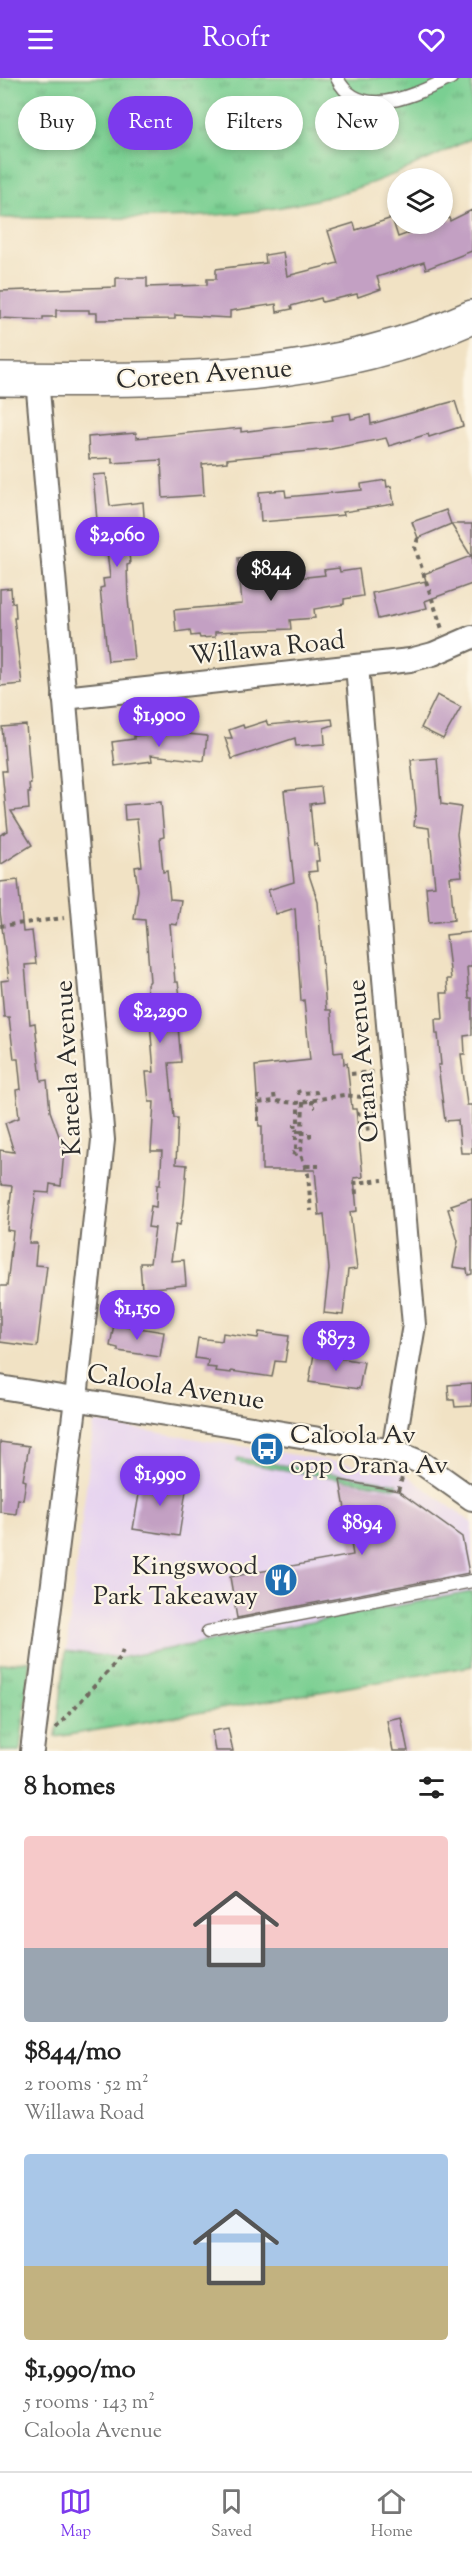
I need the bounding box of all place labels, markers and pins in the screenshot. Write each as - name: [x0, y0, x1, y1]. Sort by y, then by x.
- pin: $2,060: [68, 517, 166, 568]
- pin: $844: [235, 551, 307, 602]
- pin: $1,900: [110, 697, 208, 748]
- pin: $2,290: [111, 993, 209, 1044]
- pin: $1,150: [88, 1290, 186, 1341]
- pin: $873: [300, 1321, 372, 1372]
- place label: Caloola Av opp Orana Av: [290, 1418, 449, 1485]
- bus stop icon: Caloola Av opp Orana Av: [249, 1431, 285, 1467]
- pin: $1,990: [111, 1456, 209, 1507]
- pin: $894: [326, 1505, 398, 1556]
- place label: Kingswood Park Takeaway: [93, 1549, 258, 1616]
- restaurant icon: Kingswood Park Takeaway: [263, 1562, 299, 1598]

